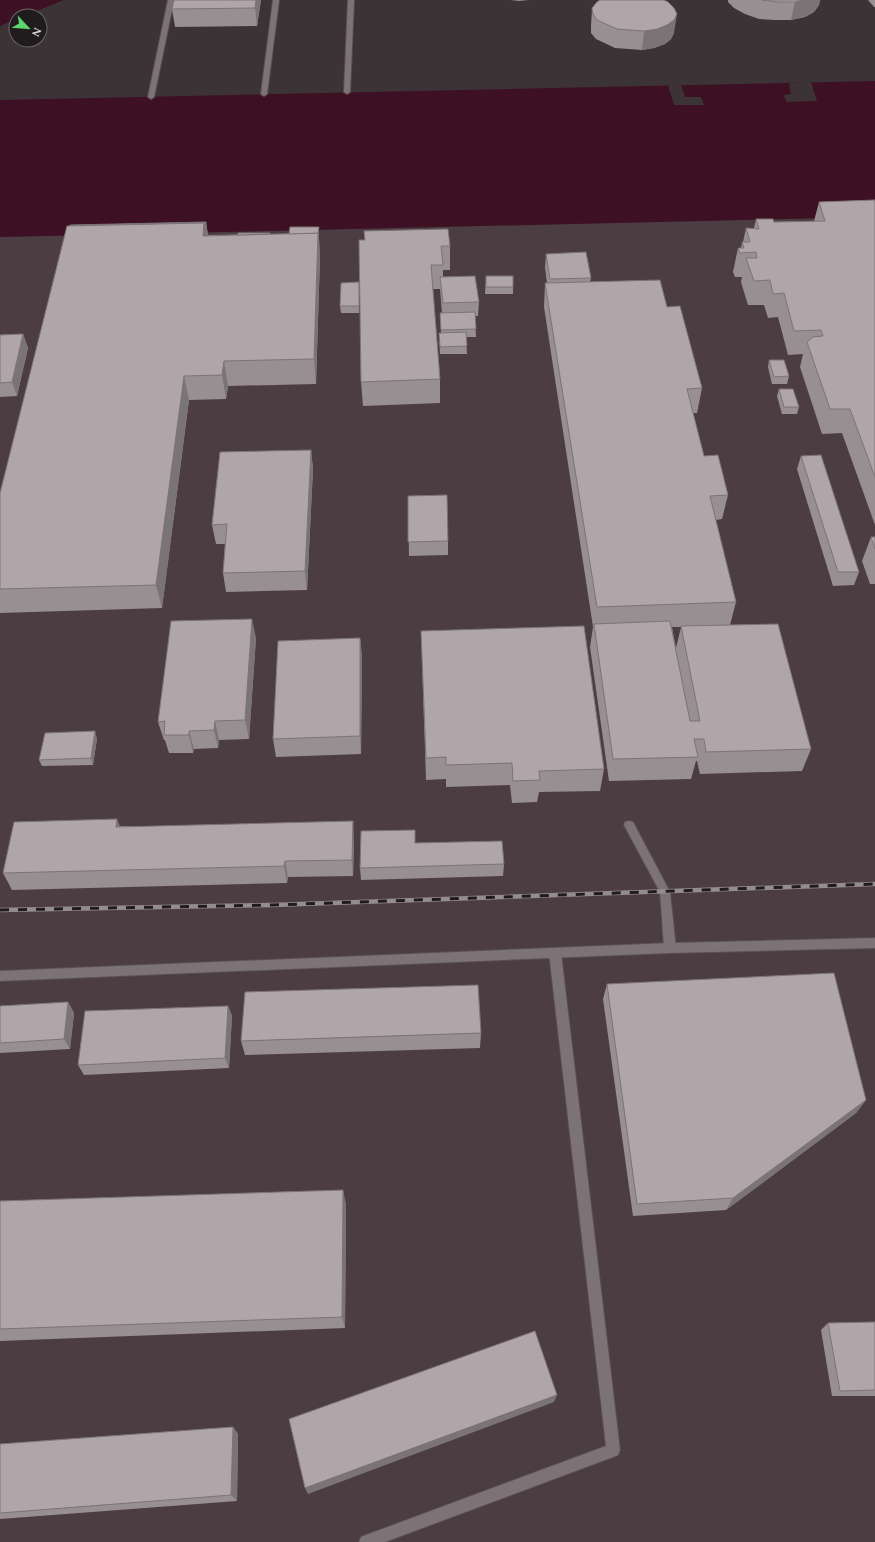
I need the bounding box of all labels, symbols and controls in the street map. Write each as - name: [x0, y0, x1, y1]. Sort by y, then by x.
- north arrow: [8, 8, 48, 48]
- text: N: [27, 24, 46, 40]

